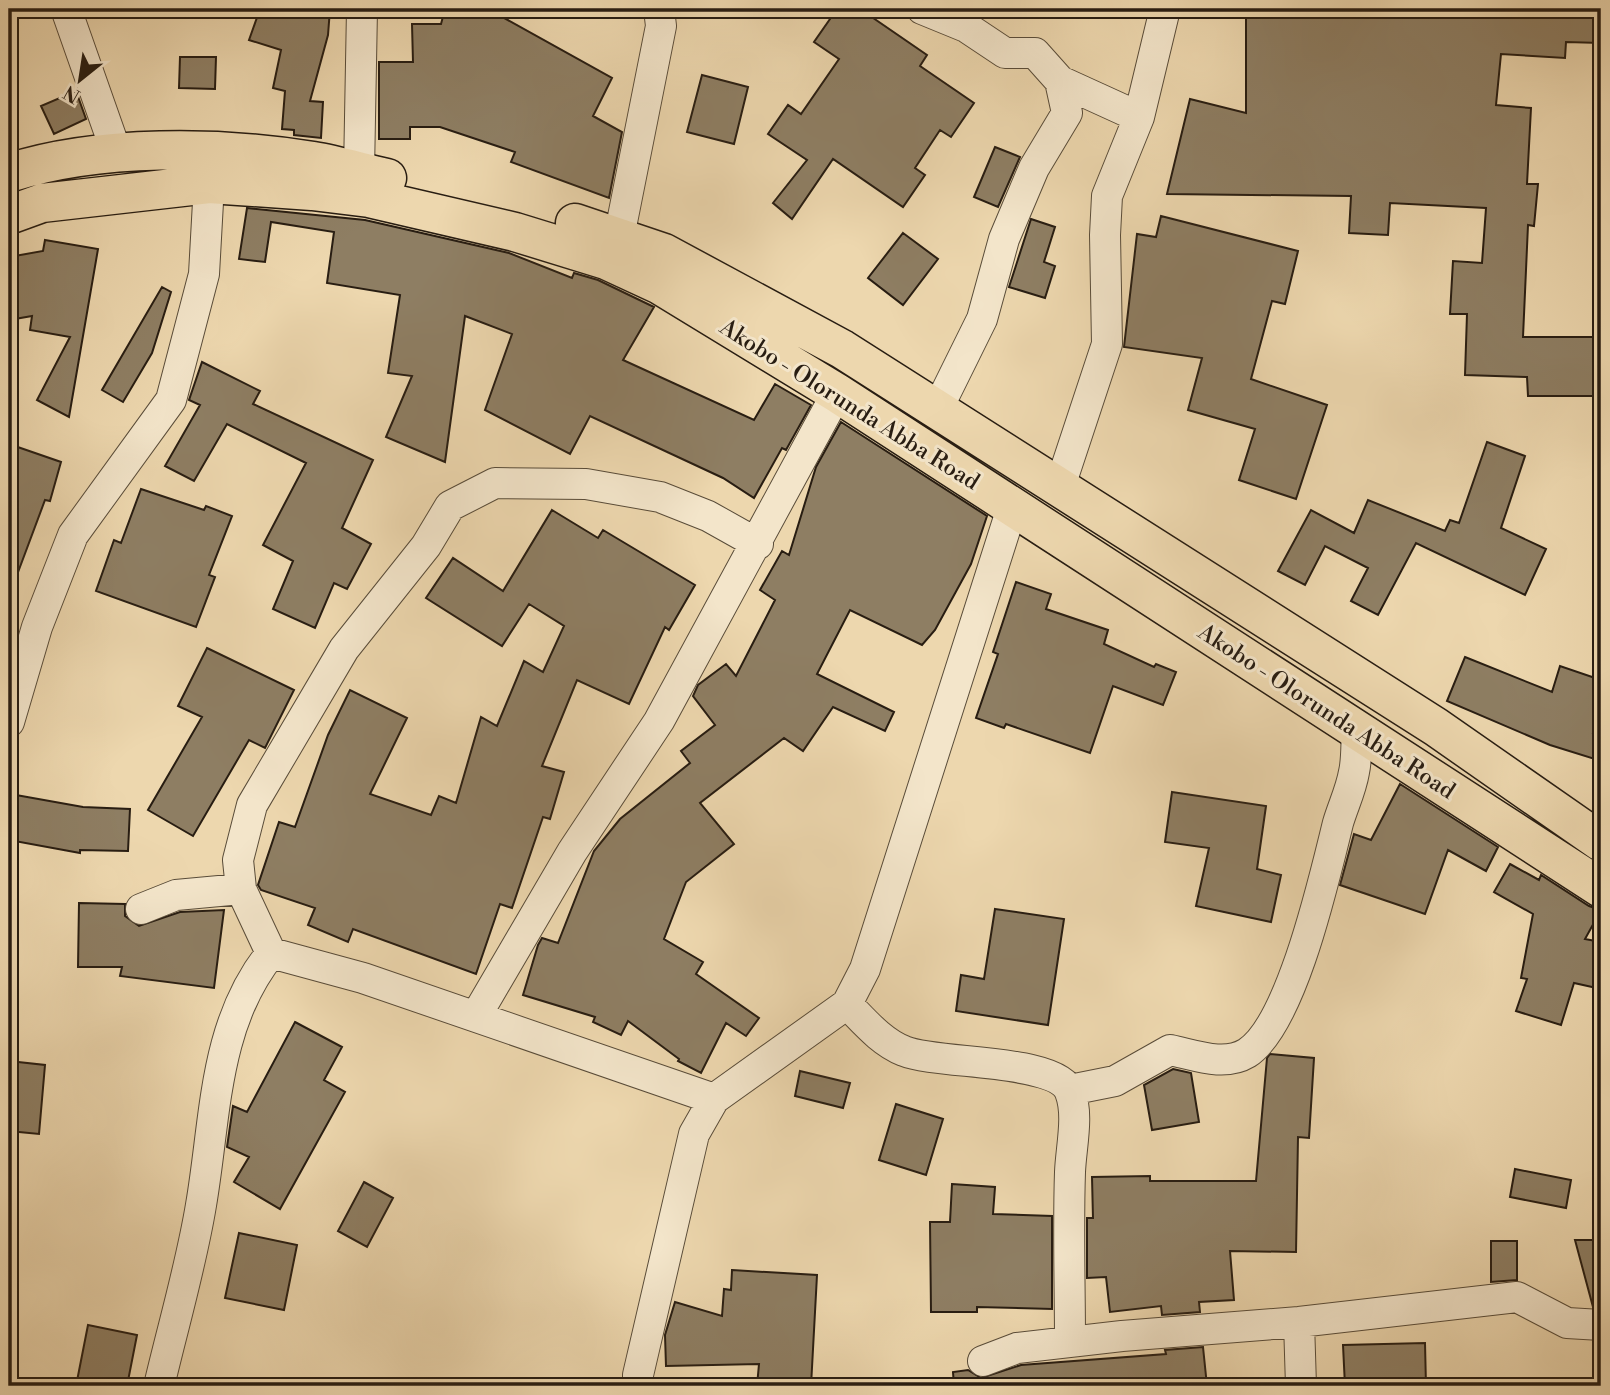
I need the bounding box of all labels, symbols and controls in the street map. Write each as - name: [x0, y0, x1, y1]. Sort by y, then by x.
- north arrow: [46, 46, 116, 116]
- text: N: [59, 80, 85, 108]
- street label: Akobo - Olorunda Abba Road: [714, 313, 984, 496]
- street label: Akobo - Olorunda Abba Road: [1192, 618, 1460, 806]

